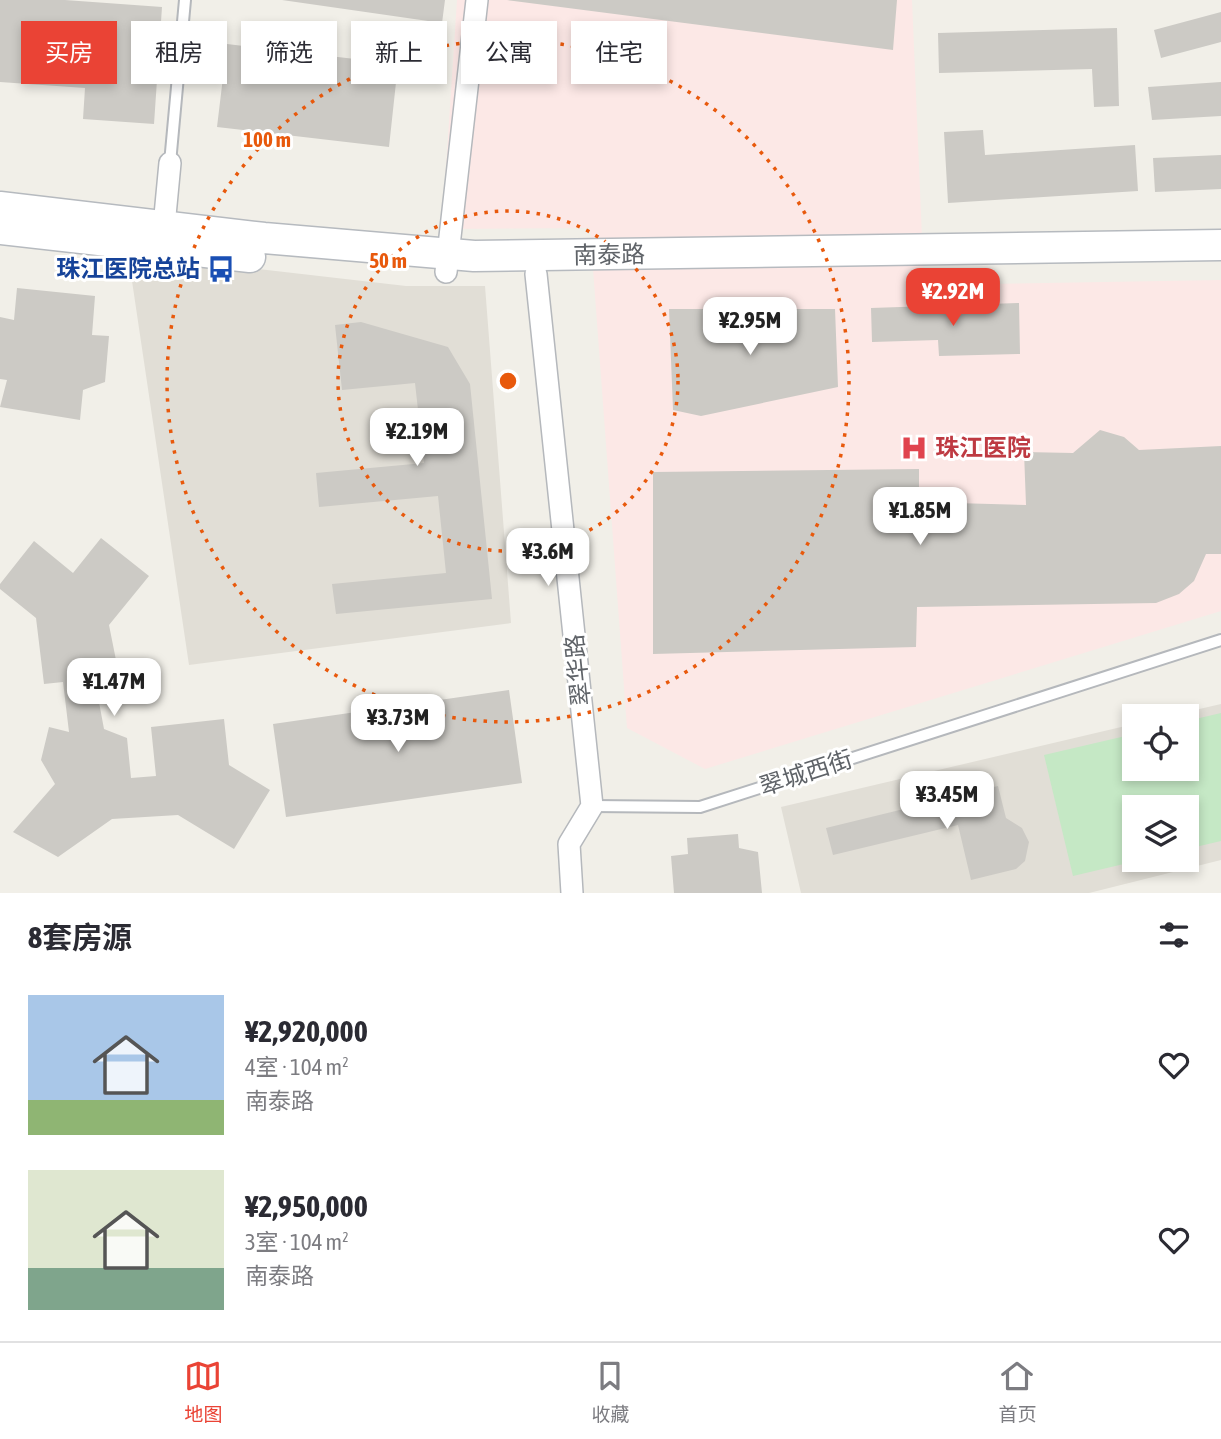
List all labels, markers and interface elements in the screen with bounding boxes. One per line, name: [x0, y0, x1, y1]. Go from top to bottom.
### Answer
chip: 买房: [21, 21, 117, 84]
chip: 租房: [131, 21, 227, 84]
chip: 筛选: [241, 21, 337, 84]
chip: 新上: [351, 21, 447, 84]
chip: 公寓: [461, 21, 557, 84]
chip: 住宅: [571, 21, 667, 84]
text: 100 m: [243, 127, 291, 151]
street label: 南泰路: [573, 240, 645, 269]
text: 50 m: [369, 248, 407, 272]
bus stop icon: 珠江医院总站: [206, 254, 236, 284]
place label: 珠江医院总站: [56, 255, 200, 282]
pin: ¥2.92M: [896, 268, 1010, 328]
text: ¥2.92M: [922, 278, 984, 304]
pin: ¥2.95M: [693, 298, 807, 357]
text: ¥2.95M: [719, 307, 781, 333]
centre of rings: [496, 369, 520, 393]
pin: ¥2.19M: [360, 408, 474, 468]
text: ¥2.19M: [386, 418, 448, 444]
hospital icon: 珠江医院: [899, 433, 929, 463]
place label: 珠江医院: [935, 434, 1031, 461]
pin: ¥1.85M: [863, 488, 977, 547]
text: ¥1.85M: [889, 497, 951, 523]
pin: ¥3.6M: [499, 528, 597, 588]
text: ¥3.6M: [522, 538, 574, 564]
street label: 翠华路: [560, 633, 595, 707]
pin: ¥1.47M: [57, 658, 171, 718]
text: ¥1.47M: [83, 668, 145, 694]
pin: ¥3.73M: [341, 694, 455, 754]
text: ¥3.73M: [367, 704, 429, 730]
map controls: [1122, 704, 1199, 872]
button: locate: [1122, 704, 1199, 781]
street label: 翠城西街: [756, 745, 856, 800]
pin: ¥3.45M: [890, 772, 1004, 831]
text: ¥3.45M: [916, 781, 978, 807]
button: layers: [1122, 795, 1199, 872]
icon: filters: [1155, 916, 1193, 954]
text: 8套房源: [28, 920, 132, 954]
text: ¥2,920,000: [245, 1014, 368, 1048]
icon: home: [84, 1023, 168, 1107]
icon: heart: [1155, 1046, 1193, 1084]
text: 4室 · 104 m²: [245, 1054, 349, 1080]
text: 南泰路: [245, 1088, 314, 1114]
text: ¥2,950,000: [245, 1189, 368, 1223]
icon: home: [84, 1198, 168, 1282]
icon: heart: [1155, 1221, 1193, 1259]
text: 3室 · 104 m²: [245, 1229, 349, 1255]
text: 南泰路: [245, 1263, 314, 1289]
tab: 地图: [184, 1357, 223, 1426]
tab: 收藏: [591, 1357, 630, 1426]
tab: 首页: [998, 1357, 1037, 1426]

